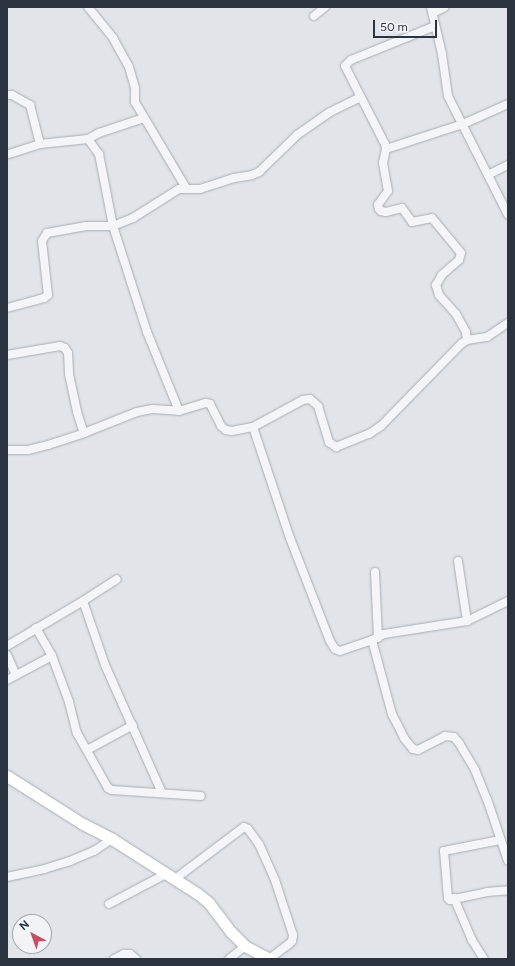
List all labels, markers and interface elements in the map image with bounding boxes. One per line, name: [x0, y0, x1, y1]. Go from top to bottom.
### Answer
scale bar: [375, 12, 439, 38]
text: 50 m: [380, 20, 408, 34]
north arrow: [12, 914, 52, 954]
text: N: [17, 918, 32, 933]

